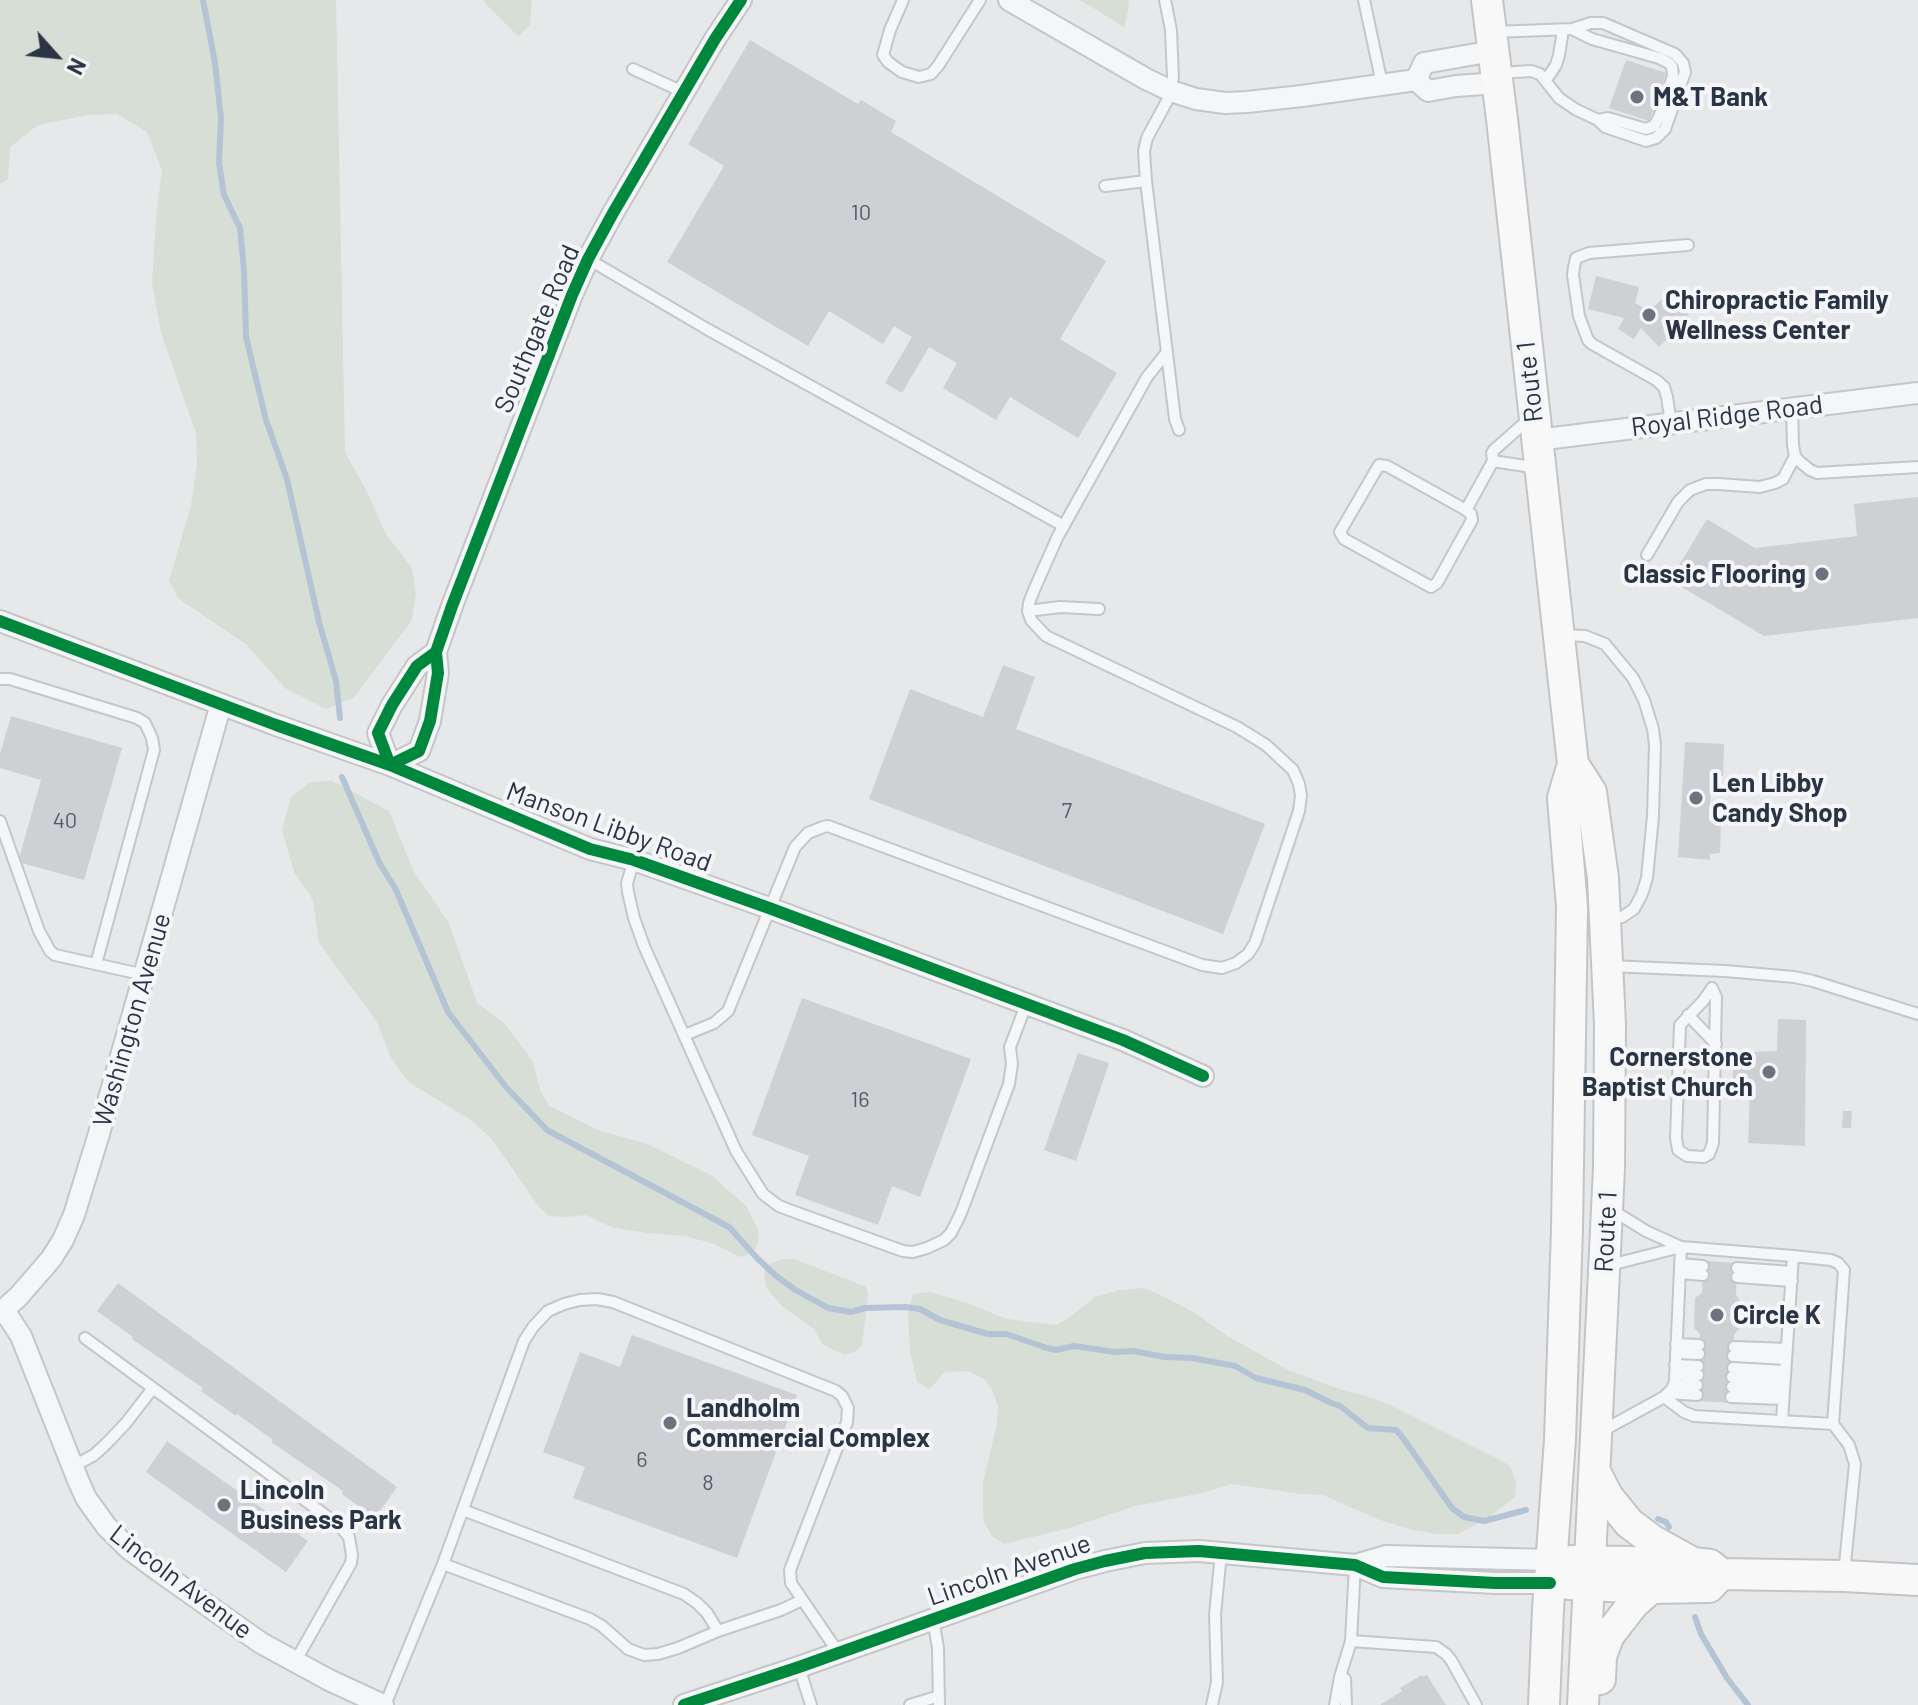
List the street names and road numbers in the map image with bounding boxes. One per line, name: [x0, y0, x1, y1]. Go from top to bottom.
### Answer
street label: Southgate Road: [488, 240, 586, 418]
street label: Route 1: [1510, 340, 1550, 424]
street label: Royal Ridge Road: [1629, 389, 1825, 443]
street label: Manson Libby Road: [502, 775, 716, 879]
street label: Washington Avenue: [87, 909, 177, 1131]
street label: Route 1: [1588, 1191, 1624, 1273]
street label: Lincoln Avenue: [103, 1518, 259, 1646]
street label: Lincoln Avenue: [923, 1527, 1095, 1613]

